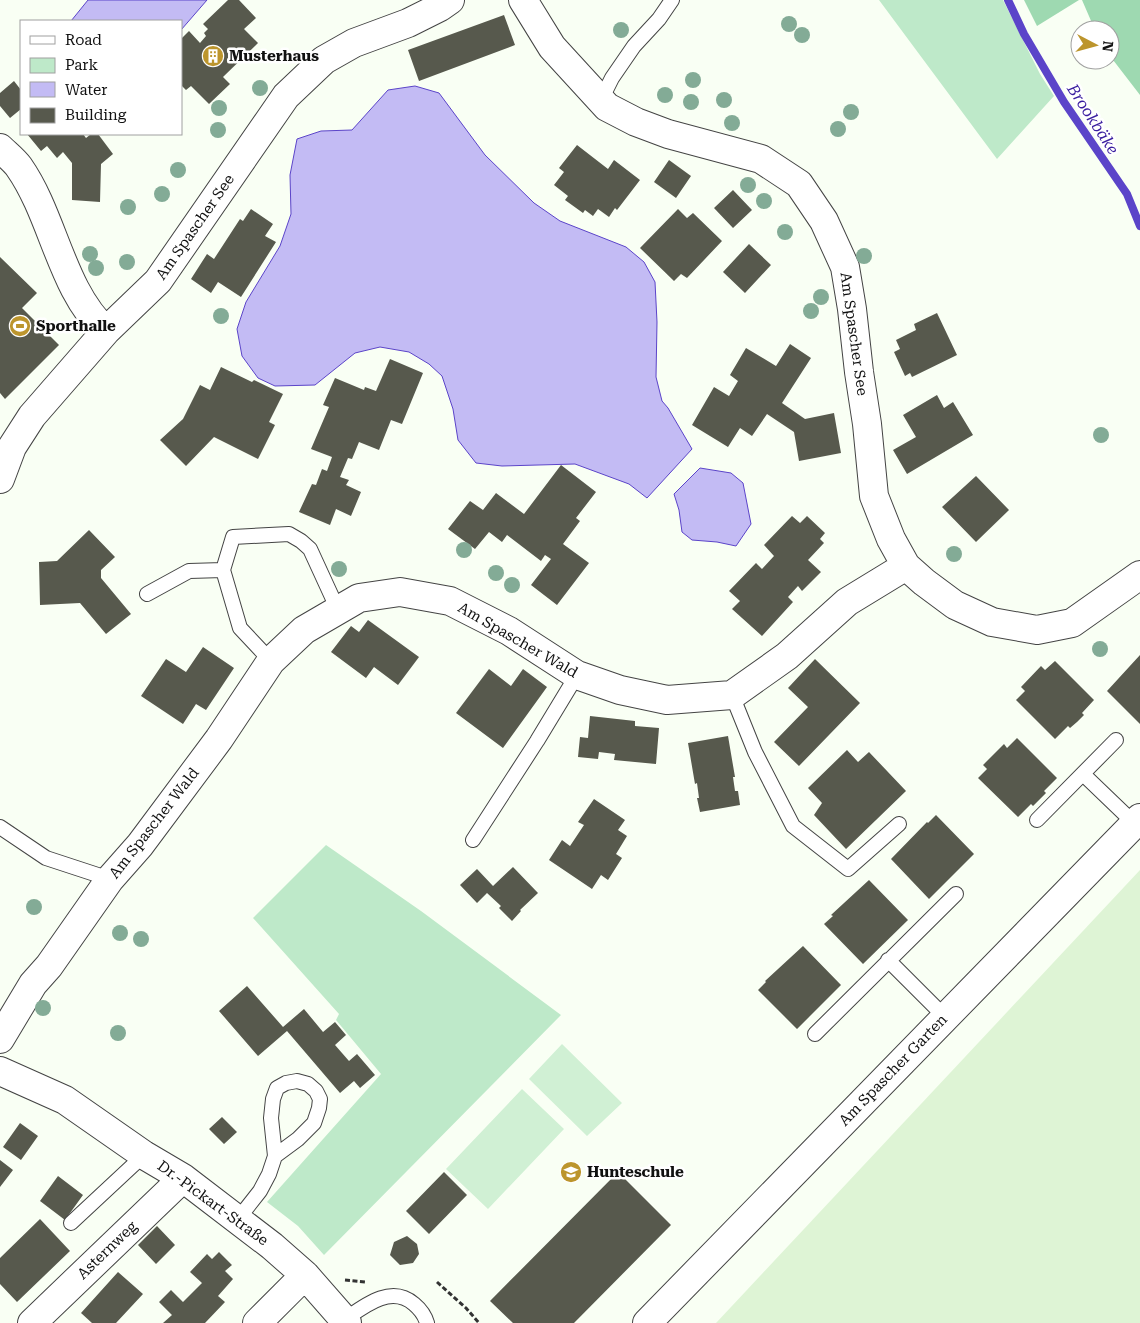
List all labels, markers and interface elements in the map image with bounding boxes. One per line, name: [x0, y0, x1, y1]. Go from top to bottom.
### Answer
legend: [20, 20, 182, 135]
north arrow: [1070, 20, 1120, 70]
text: Road: [65, 31, 102, 49]
text: N: [1099, 40, 1116, 53]
building icon: Musterhaus: [201, 44, 225, 68]
place label: Musterhaus: [229, 47, 319, 65]
text: Park: [65, 56, 99, 74]
water label: Brookbäke: [1063, 79, 1123, 158]
text: Water: [65, 81, 107, 99]
text: Building: [65, 106, 127, 124]
street label: Am Spascher See: [152, 171, 238, 283]
street label: Am Spascher See: [836, 271, 872, 397]
sports icon: Sporthalle: [8, 314, 32, 338]
place label: Sporthalle: [36, 317, 116, 335]
street label: Am Spascher Wald: [455, 598, 581, 682]
street label: Am Spascher Wald: [105, 764, 203, 882]
street label: Am Spascher Garten: [835, 1010, 951, 1130]
street label: Dr.-Pickart-Straße: [154, 1157, 272, 1249]
school or university icon: Hunteschule: [559, 1160, 583, 1184]
place label: Hunteschule: [587, 1163, 684, 1181]
street label: Asternweg: [73, 1217, 141, 1283]

